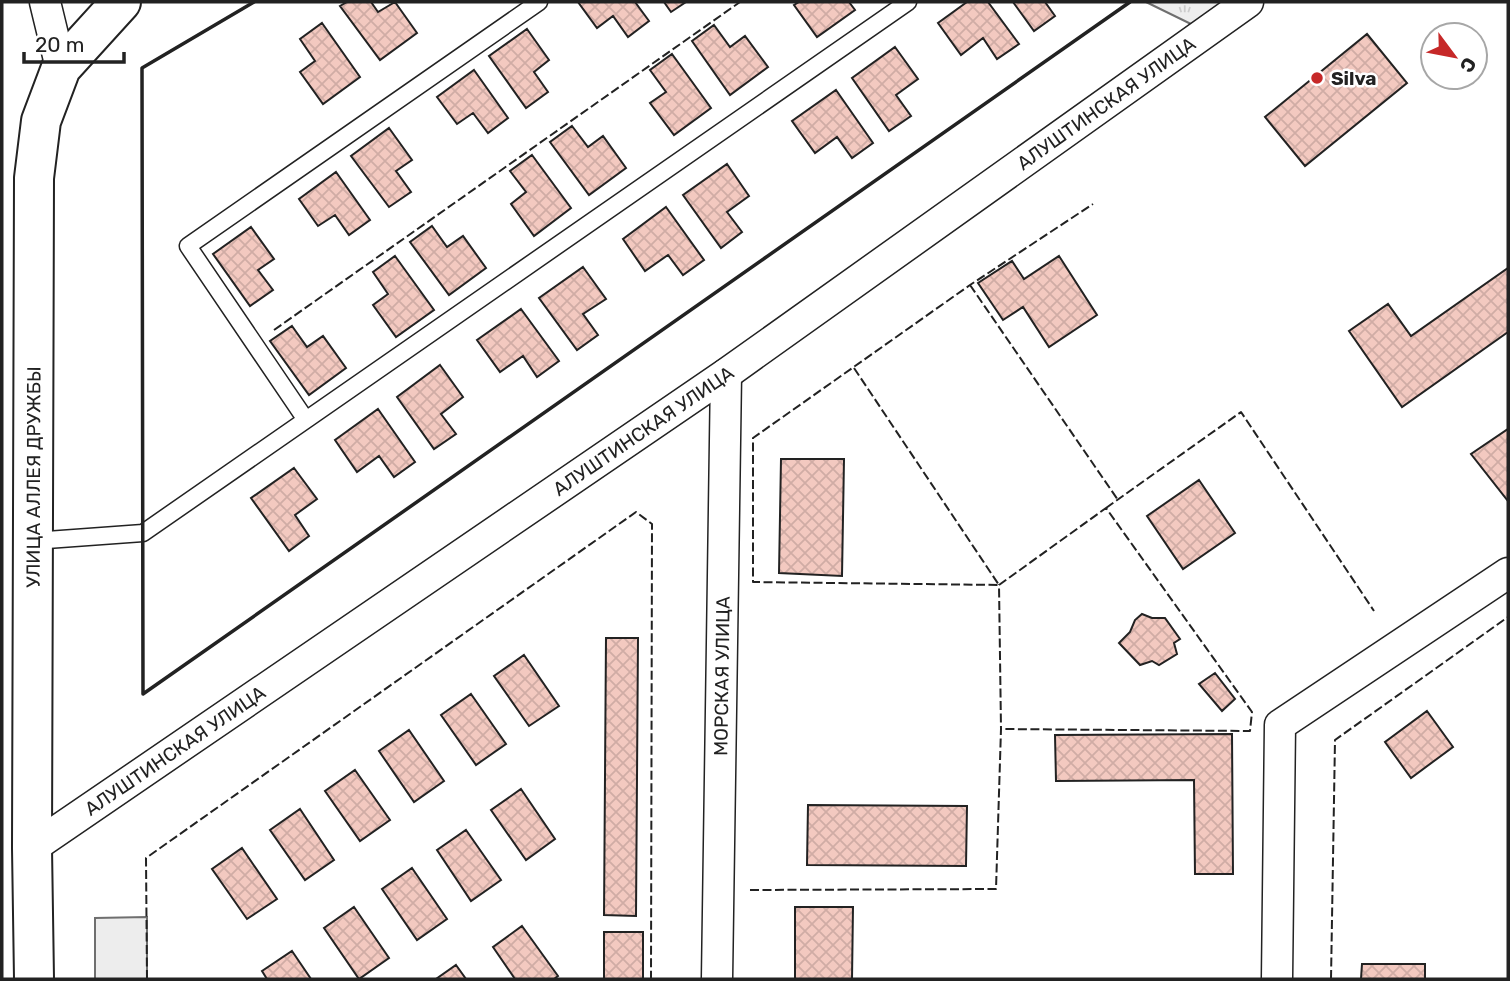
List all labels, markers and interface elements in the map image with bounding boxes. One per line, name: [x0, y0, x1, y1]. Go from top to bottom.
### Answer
scale bar: [24, 21, 124, 65]
north arrow: [1419, 21, 1489, 91]
text: 20 m: [35, 32, 84, 57]
street label: АЛУШТИНСКАЯ УЛИЦА: [1012, 32, 1200, 175]
text: С: [1455, 53, 1481, 76]
place label: Silva: [1331, 67, 1377, 90]
marker: Silva: [1309, 70, 1325, 86]
street label: АЛУШТИНСКАЯ УЛИЦА: [548, 361, 738, 500]
street label: УЛИЦА АЛЛЕЯ ДРУЖБЫ: [21, 366, 45, 588]
street label: МОРСКАЯ УЛИЦА: [709, 596, 734, 756]
street label: АЛУШТИНСКАЯ УЛИЦА: [80, 680, 270, 820]

